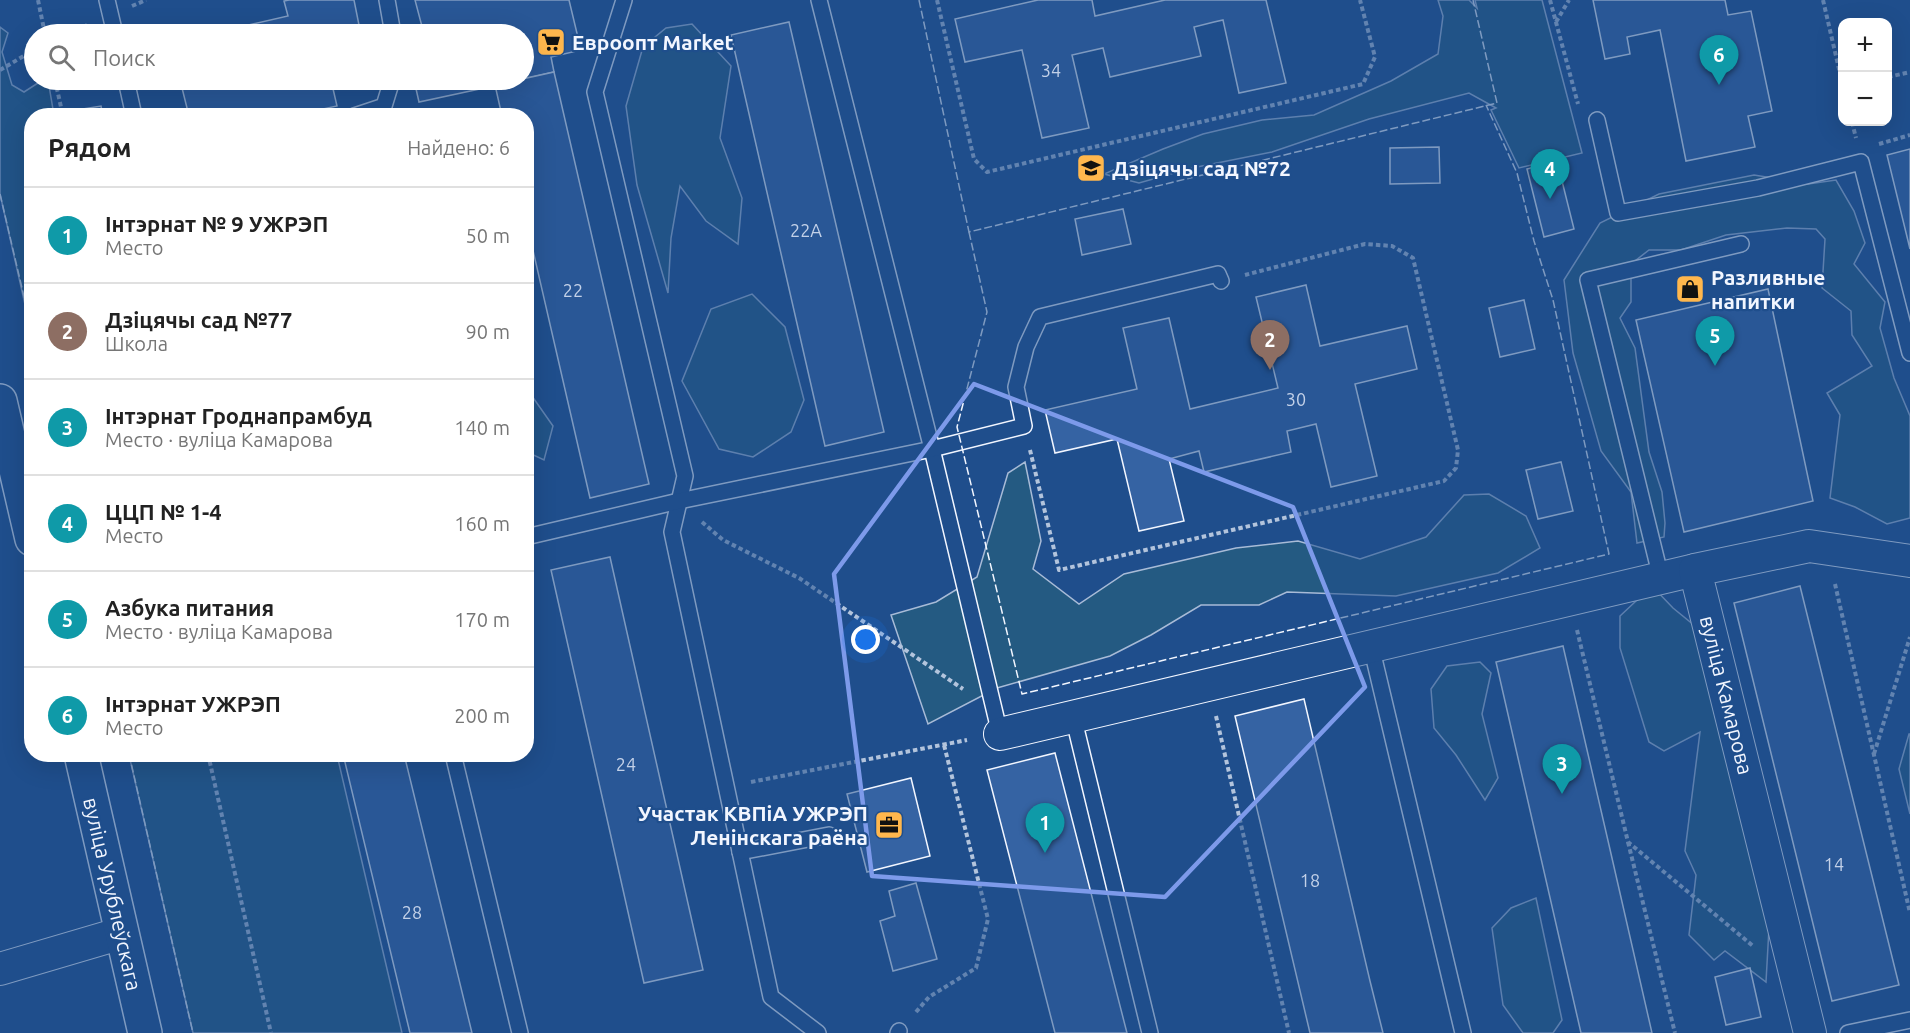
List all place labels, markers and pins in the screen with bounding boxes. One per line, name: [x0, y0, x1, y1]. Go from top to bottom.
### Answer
supermarket icon: Евроопт Market: [535, 26, 567, 58]
place label: Евроопт Market: [572, 30, 734, 54]
pin: 6: [1700, 36, 1738, 85]
pin: 4: [1530, 150, 1570, 199]
school or university icon: Дзіцячы сад №72: [1075, 152, 1107, 184]
place label: Дзіцячы сад №72: [1112, 156, 1291, 180]
place label: Разливные напитки: [1711, 265, 1825, 313]
shop icon: Разливные напитки: [1674, 273, 1706, 305]
pin: 5: [1696, 316, 1734, 366]
pin: 2: [1250, 320, 1290, 370]
pin: 3: [1542, 744, 1582, 794]
place label: Участак КВПіА УЖРЭП Ленінскага раёна: [638, 801, 868, 849]
pin: 1: [1026, 804, 1064, 853]
office icon: Участак КВПіА УЖРЭП Ленінскага раёна: [873, 809, 905, 841]

